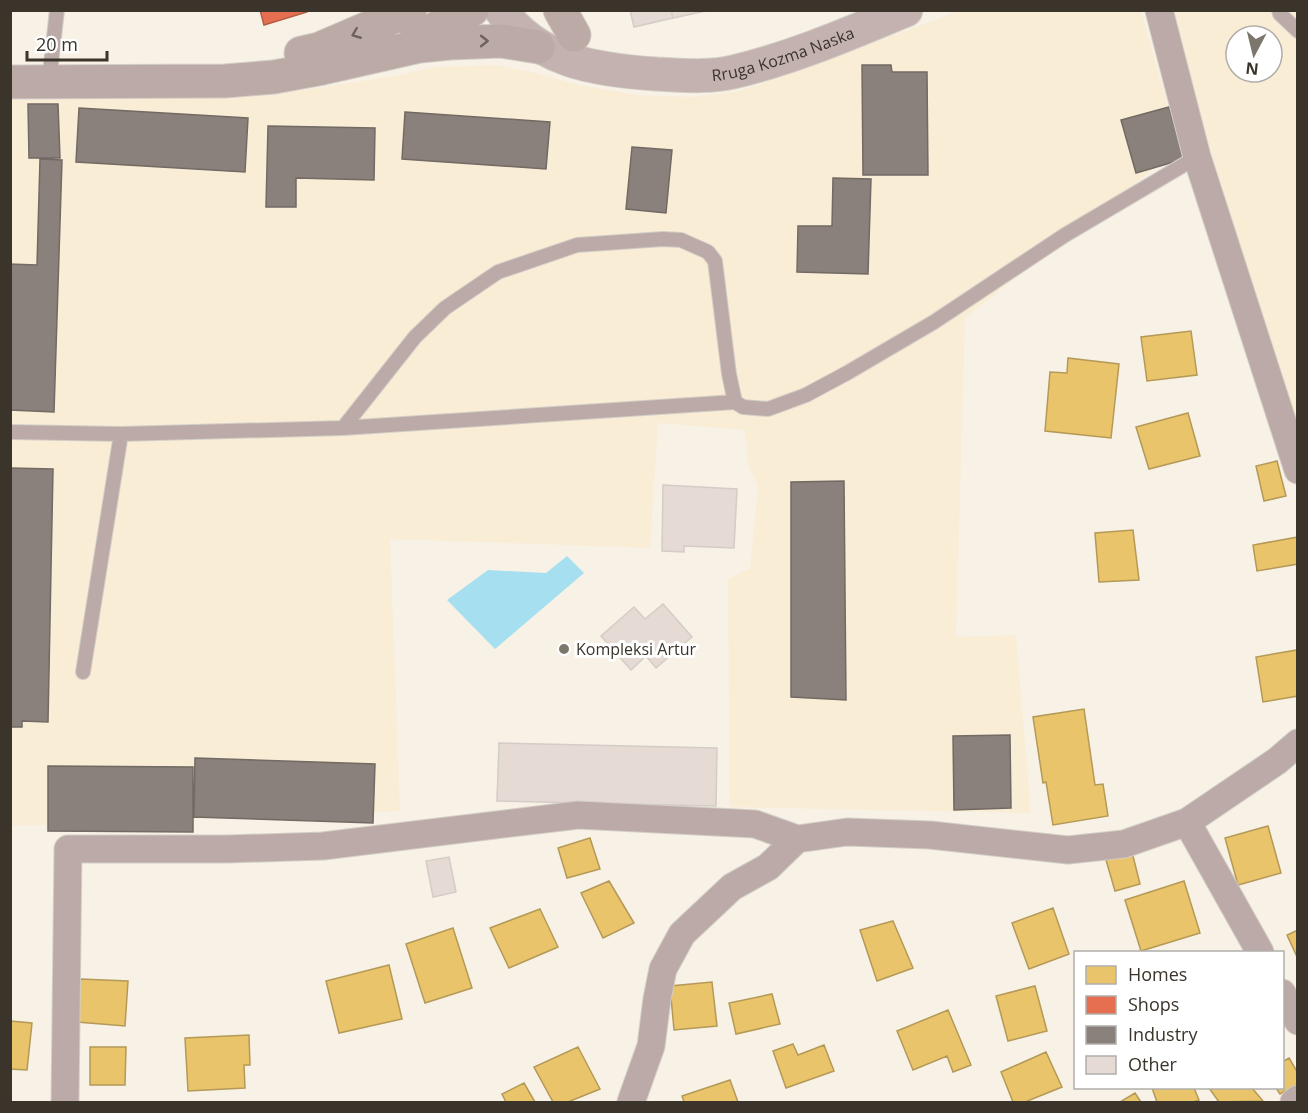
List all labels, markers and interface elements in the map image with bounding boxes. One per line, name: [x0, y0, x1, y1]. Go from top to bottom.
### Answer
street label: Rruga Kozma Naska: [710, 21, 857, 86]
scale bar: [27, 24, 106, 62]
north arrow: [1224, 24, 1284, 84]
one-way arrow: [352, 27, 363, 39]
text: 20 m: [36, 32, 78, 56]
one-way arrow: [480, 35, 489, 47]
text: N: [1244, 57, 1260, 81]
place label: Kompleksi Artur: [576, 638, 696, 660]
marker: Kompleksi Artur: [557, 642, 571, 656]
legend: [1074, 951, 1284, 1089]
text: Homes: [1128, 962, 1187, 986]
text: Shops: [1128, 992, 1179, 1016]
text: Industry: [1128, 1022, 1198, 1046]
text: Other: [1128, 1052, 1178, 1076]

